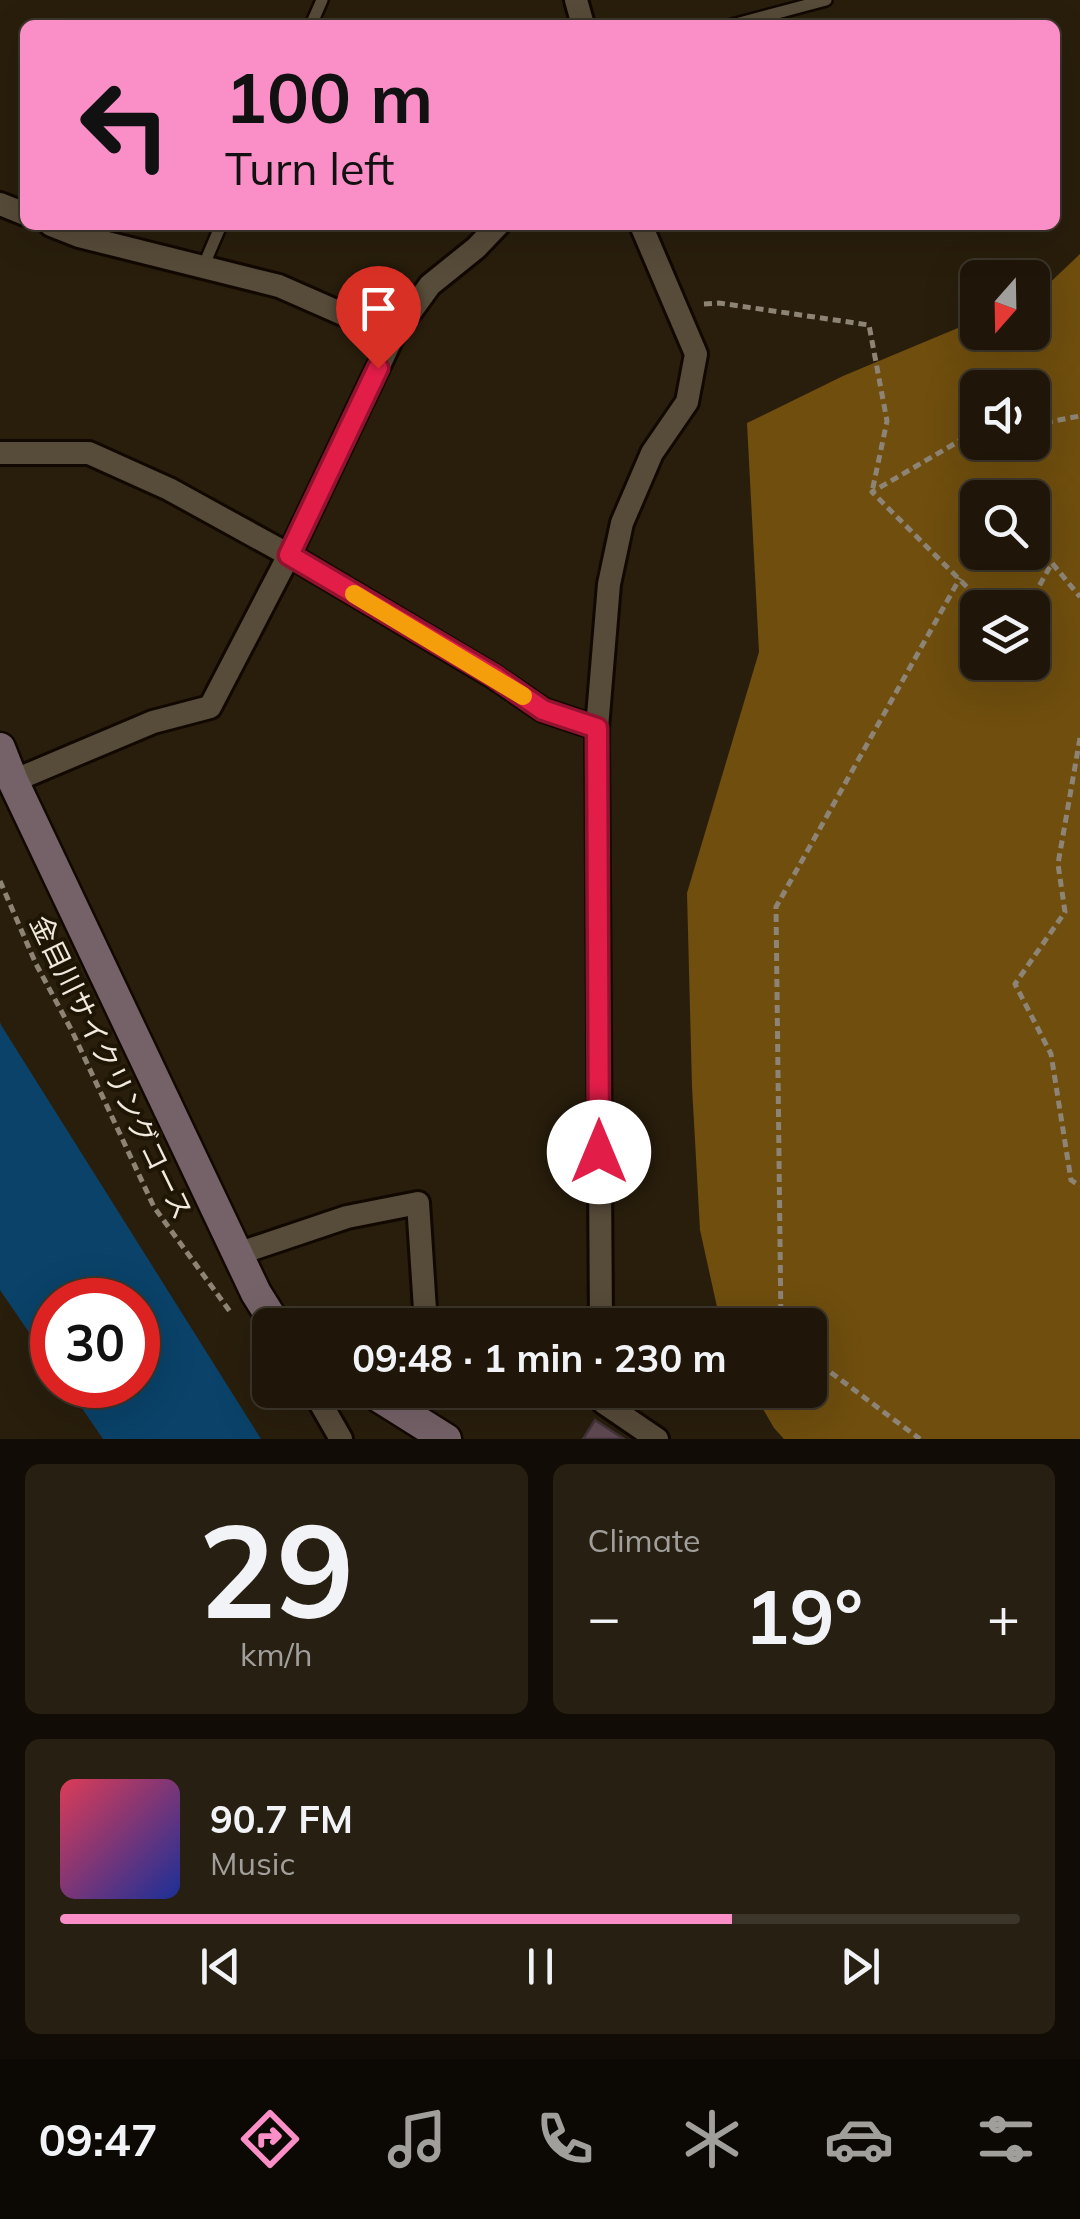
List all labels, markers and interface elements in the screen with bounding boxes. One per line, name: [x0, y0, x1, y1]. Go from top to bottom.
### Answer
text: 100 m: [225, 53, 433, 141]
icon: left: [60, 60, 190, 190]
text: Turn left: [225, 140, 394, 196]
north arrow: [960, 260, 1050, 350]
map controls: [960, 260, 1050, 680]
pin: [336, 266, 421, 369]
icon: arrive: [351, 281, 406, 336]
button: sound: [960, 370, 1050, 460]
button: search: [960, 480, 1050, 570]
button: layers: [960, 590, 1050, 680]
street label: 金目川サイクリングコース: [23, 909, 201, 1225]
position arrow: [547, 1100, 651, 1204]
speed limit sign: 30: [30, 1278, 160, 1408]
text: 09:48 · 1 min · 230 m: [352, 1334, 727, 1382]
text: 29: [198, 1487, 354, 1651]
text: Climate: [588, 1520, 700, 1560]
text: 19°: [745, 1569, 863, 1663]
text: −: [588, 1582, 621, 1651]
text: +: [987, 1582, 1020, 1651]
text: km/h: [240, 1634, 312, 1674]
text: 90.7 FM: [210, 1795, 353, 1843]
text: Music: [210, 1843, 295, 1883]
icon: previous: [193, 1939, 248, 1994]
icon: pause: [513, 1939, 568, 1994]
icon: next: [833, 1939, 888, 1994]
icon: directions: [235, 2104, 305, 2174]
icon: music: [382, 2104, 452, 2174]
icon: phone: [530, 2104, 600, 2174]
icon: climate: [677, 2104, 747, 2174]
icon: car: [824, 2104, 894, 2174]
icon: filters: [971, 2104, 1041, 2174]
text: 09:47: [39, 2111, 158, 2167]

